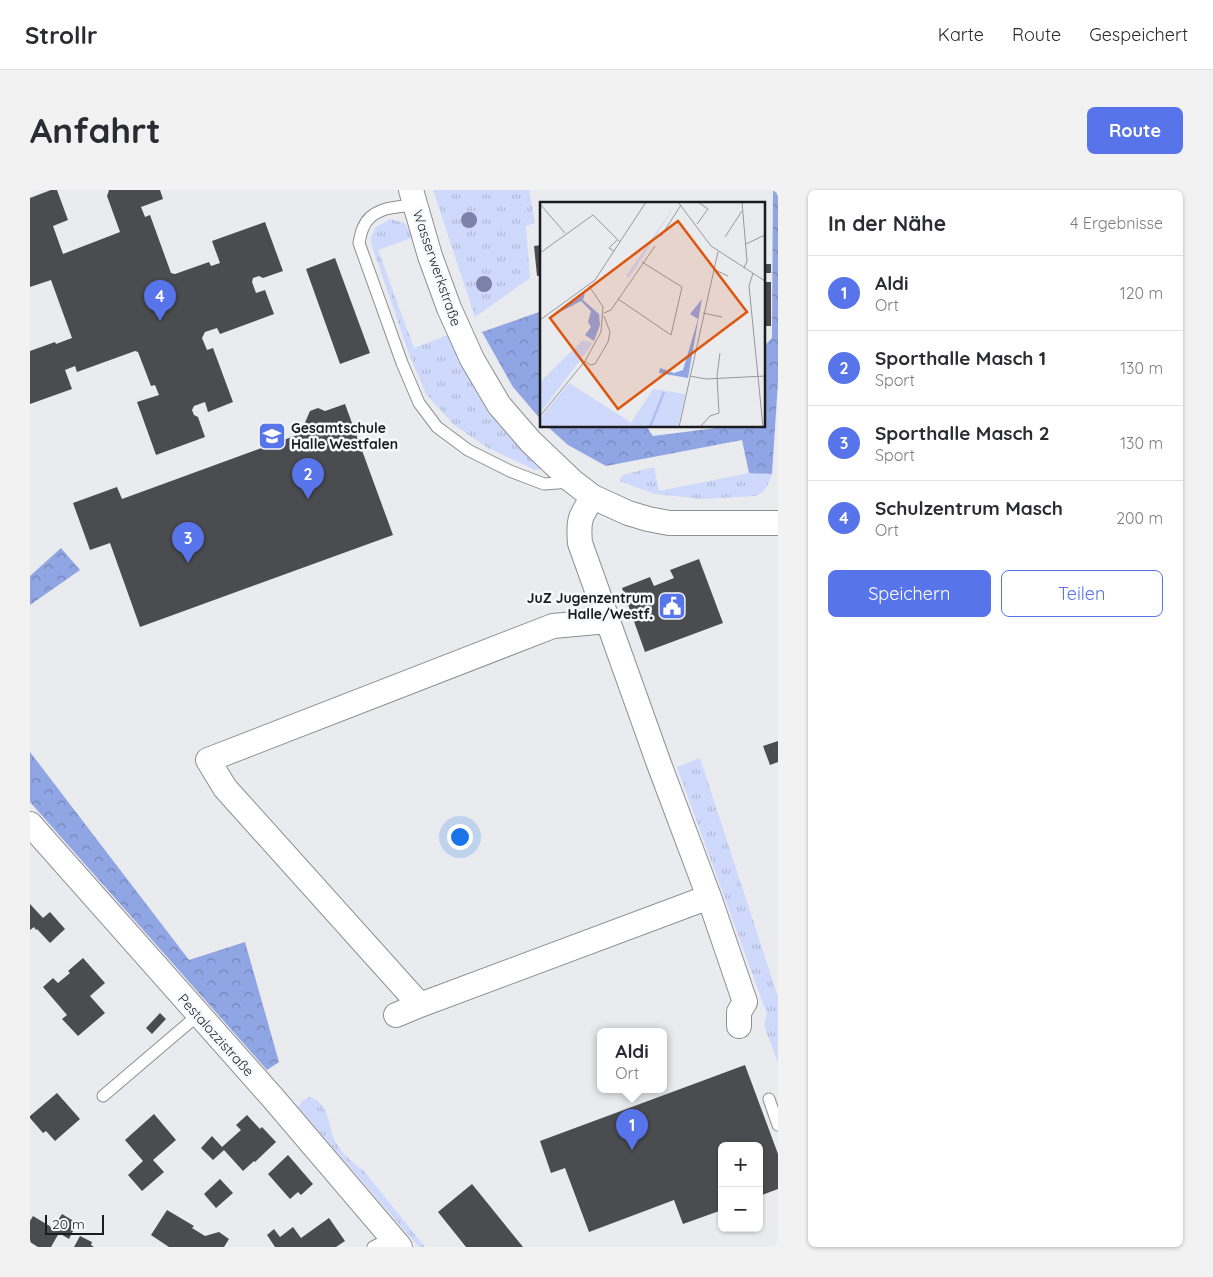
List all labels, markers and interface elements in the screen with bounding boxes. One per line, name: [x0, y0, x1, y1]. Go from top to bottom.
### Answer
text: Strollr: [25, 20, 97, 50]
text: Karte: [938, 23, 984, 46]
text: Route: [1012, 23, 1061, 46]
text: Gespeichert: [1089, 23, 1188, 46]
button: Route: [1087, 107, 1183, 154]
text: Anfahrt: [30, 108, 161, 152]
inset map: [540, 202, 766, 428]
street label: Wasserwerkstraße: [409, 208, 465, 329]
text: In der Nähe: [828, 210, 946, 236]
text: 4 Ergebnisse: [1070, 213, 1163, 233]
text: Aldi: [875, 271, 909, 295]
pin: 4: [144, 280, 176, 321]
text: 1: [841, 283, 847, 303]
text: 120 m: [1120, 283, 1163, 303]
text: Ort: [875, 295, 899, 315]
text: Sporthalle Masch 1: [875, 346, 1046, 370]
text: 2: [839, 358, 849, 378]
text: 130 m: [1120, 358, 1163, 378]
text: Sport: [875, 370, 915, 390]
place label: Gesamtschule Halle Westfalen: [291, 419, 398, 453]
school or university icon: Gesamtschule Halle Westfalen: [257, 421, 287, 451]
text: Sporthalle Masch 2: [875, 421, 1050, 445]
text: 3: [840, 433, 848, 453]
text: 130 m: [1120, 433, 1163, 453]
text: Sport: [875, 445, 915, 465]
pin: 2: [292, 458, 324, 499]
text: Schulzentrum Masch: [875, 496, 1063, 520]
text: 4: [839, 508, 849, 528]
text: 200 m: [1116, 508, 1163, 528]
text: Ort: [875, 520, 899, 540]
pin: 3: [172, 522, 204, 563]
button: Speichern: [828, 570, 991, 617]
button: Teilen: [1001, 570, 1163, 617]
place label: JuZ Jugenzentrum Halle/Westf.: [527, 589, 653, 623]
public building icon: JuZ Jugenzentrum Halle/Westf.: [657, 591, 687, 621]
your location: [447, 824, 473, 850]
street label: Pestalozzistraße: [174, 990, 258, 1080]
popup: [597, 1028, 667, 1093]
text: Aldi: [615, 1039, 649, 1063]
text: Ort: [615, 1063, 639, 1083]
pin: 1: [616, 1109, 648, 1150]
map controls: [718, 1142, 763, 1232]
button: +: [718, 1142, 763, 1187]
button: −: [718, 1187, 763, 1232]
scale bar: [45, 1212, 104, 1235]
text: 20 m: [52, 1215, 85, 1233]

